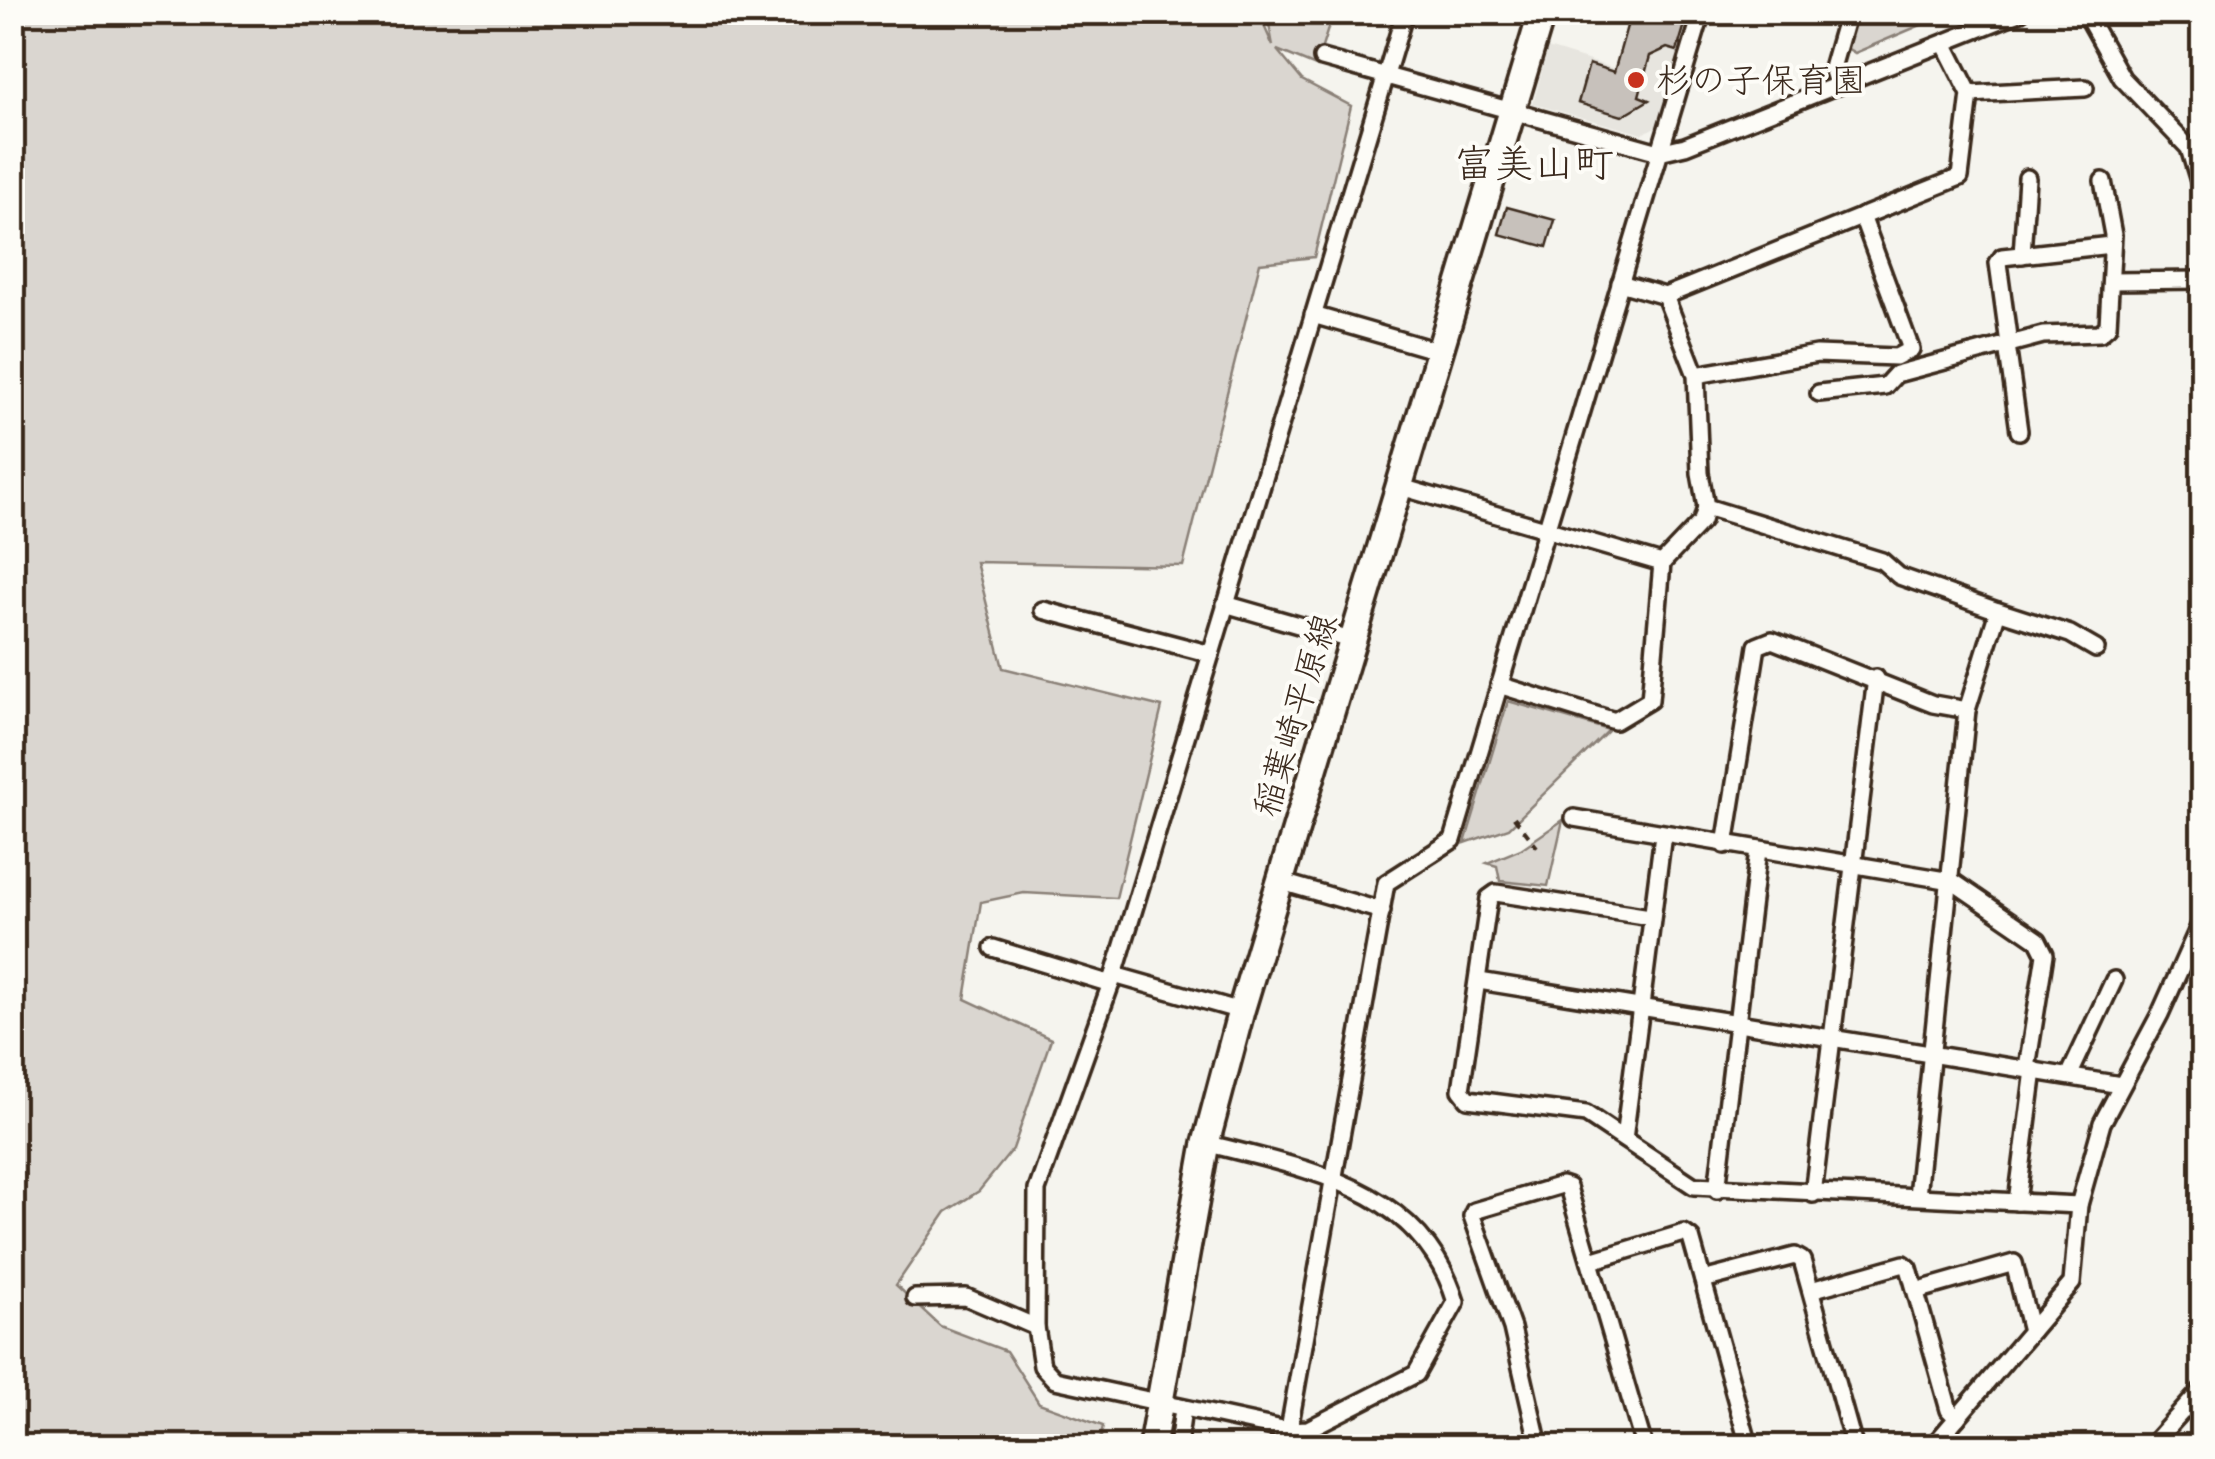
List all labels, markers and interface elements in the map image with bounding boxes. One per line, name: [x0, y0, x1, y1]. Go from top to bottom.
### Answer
place label: 杉の子保育園: [1656, 56, 1866, 103]
marker: 杉の子保育園: [1625, 69, 1647, 91]
district label: 富美山町: [1454, 135, 1614, 189]
street label: 稲葉崎平原線: [1241, 608, 1348, 822]

